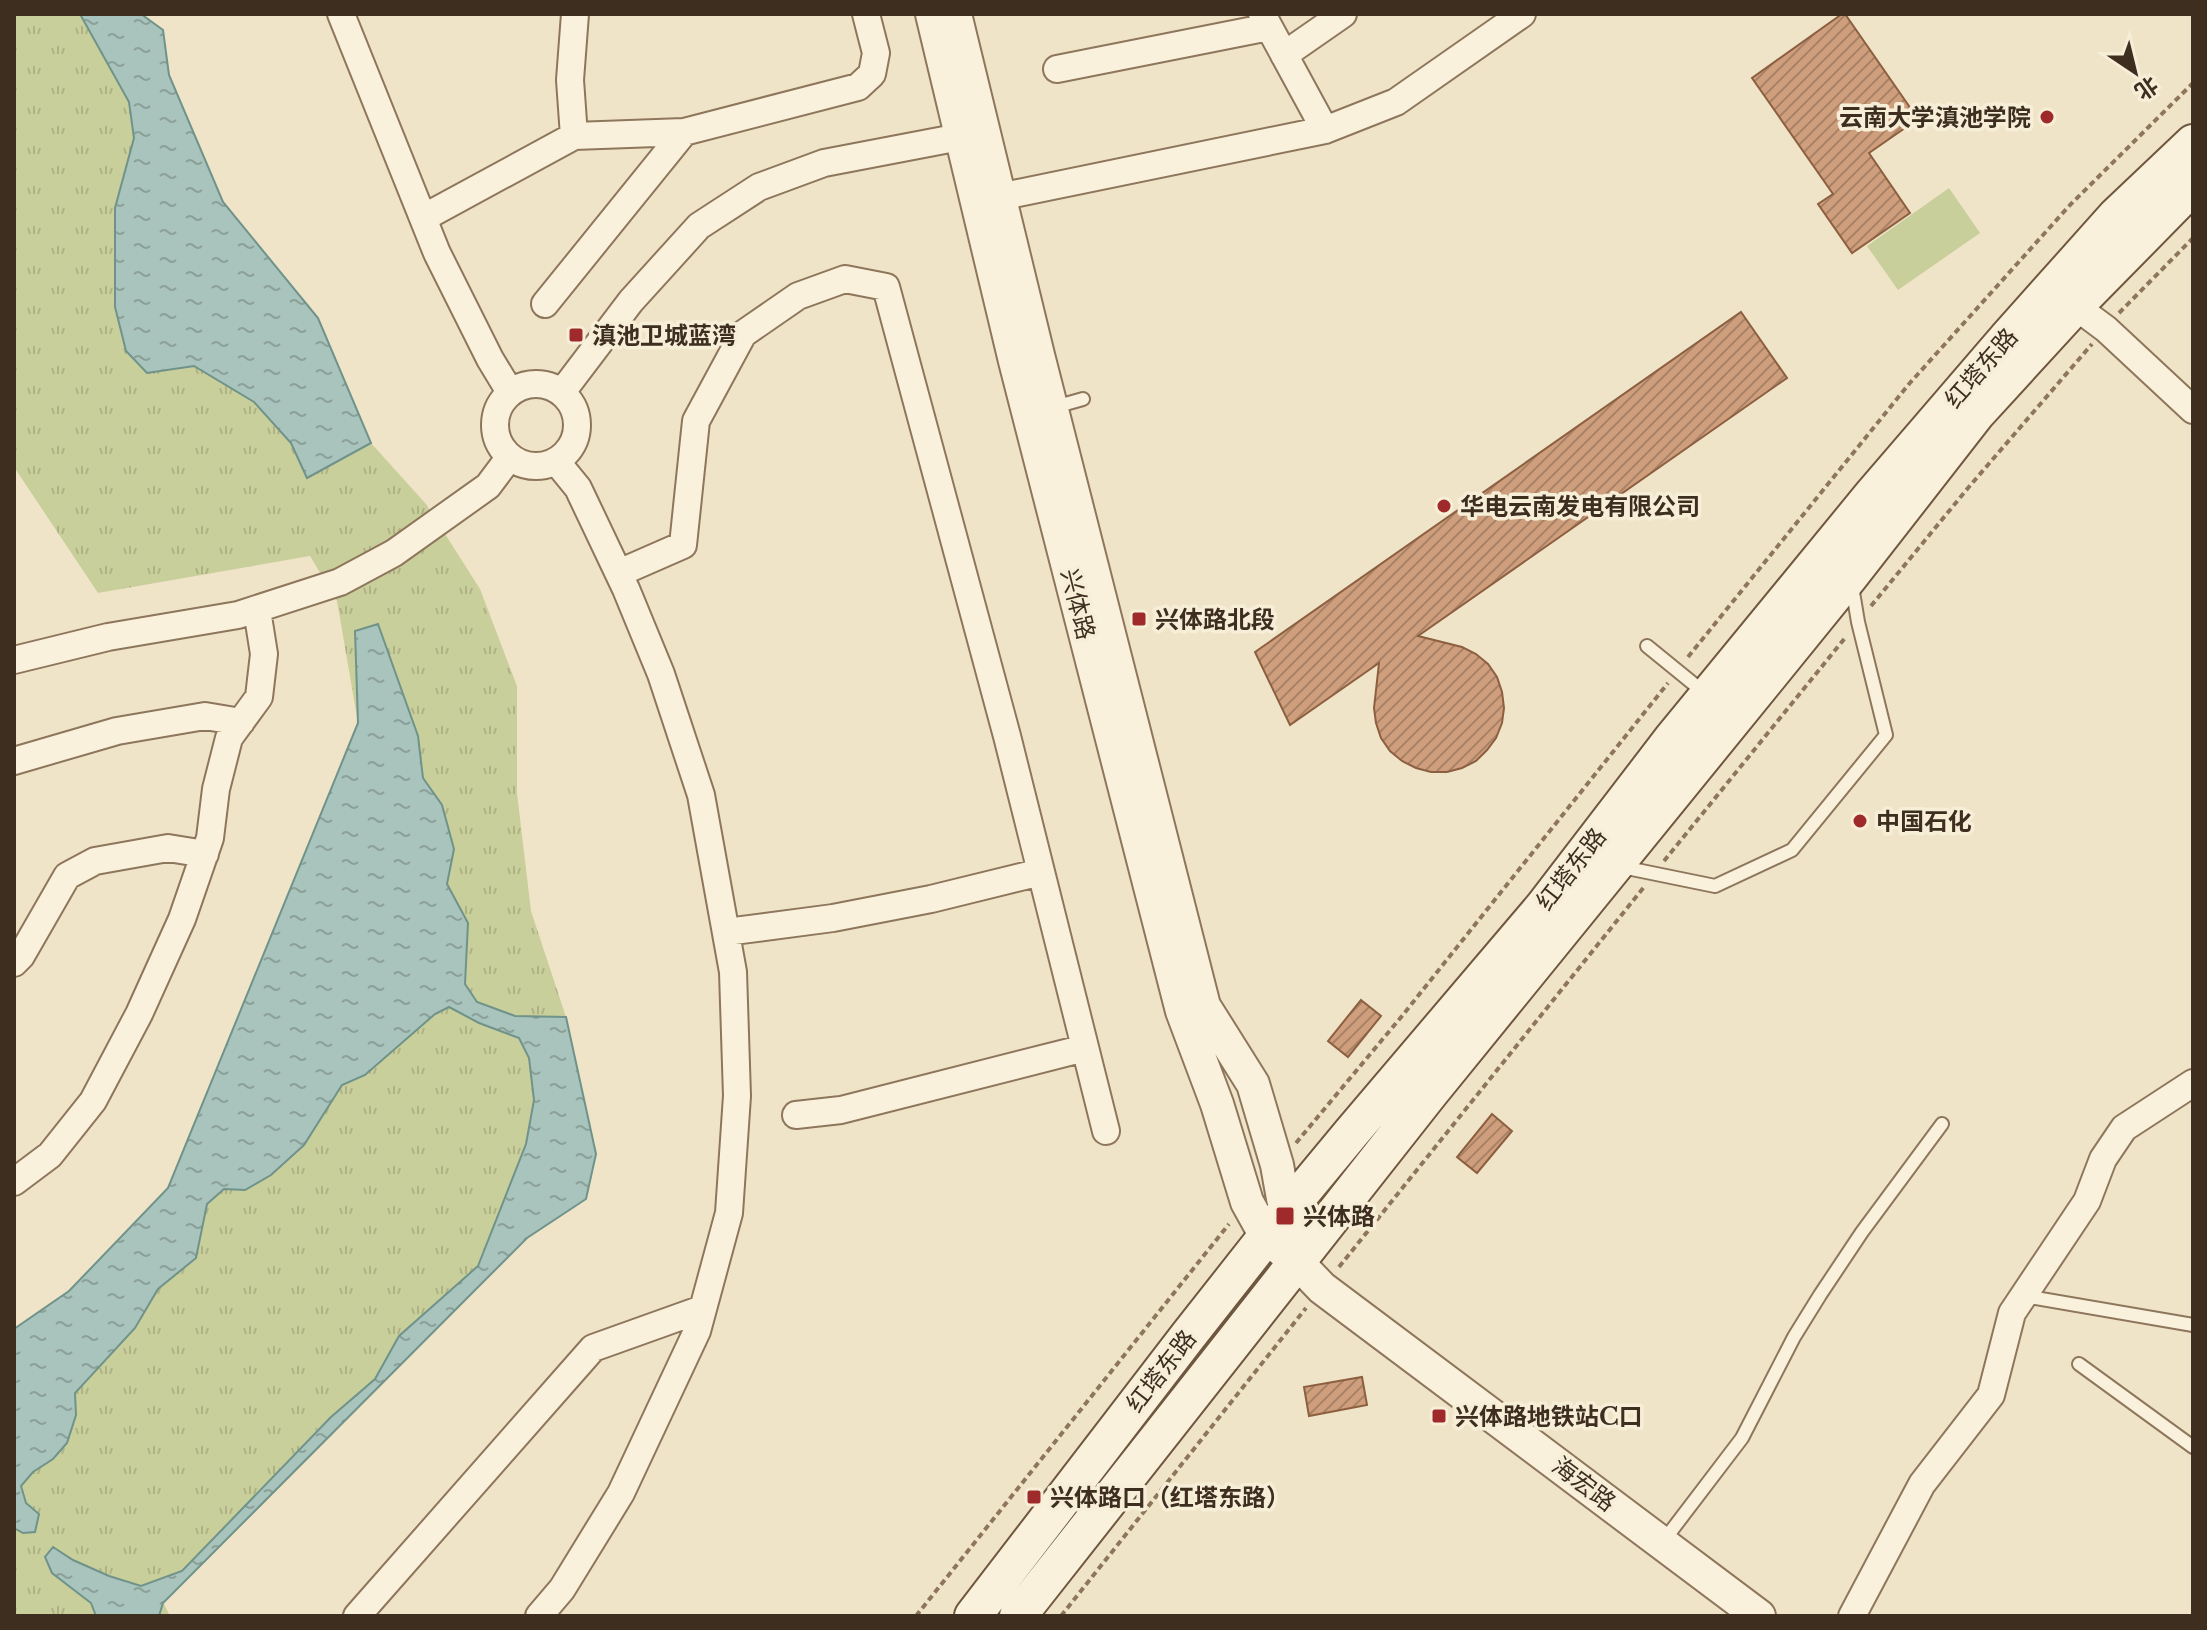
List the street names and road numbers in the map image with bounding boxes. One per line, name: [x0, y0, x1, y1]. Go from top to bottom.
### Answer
street label: 红塔东路: [1939, 322, 2023, 414]
street label: 兴体路: [1055, 566, 1101, 642]
street label: 红塔东路: [1530, 822, 1612, 916]
street label: 红塔东路: [1120, 1324, 1202, 1418]
street label: 海宏路: [1547, 1451, 1621, 1517]

